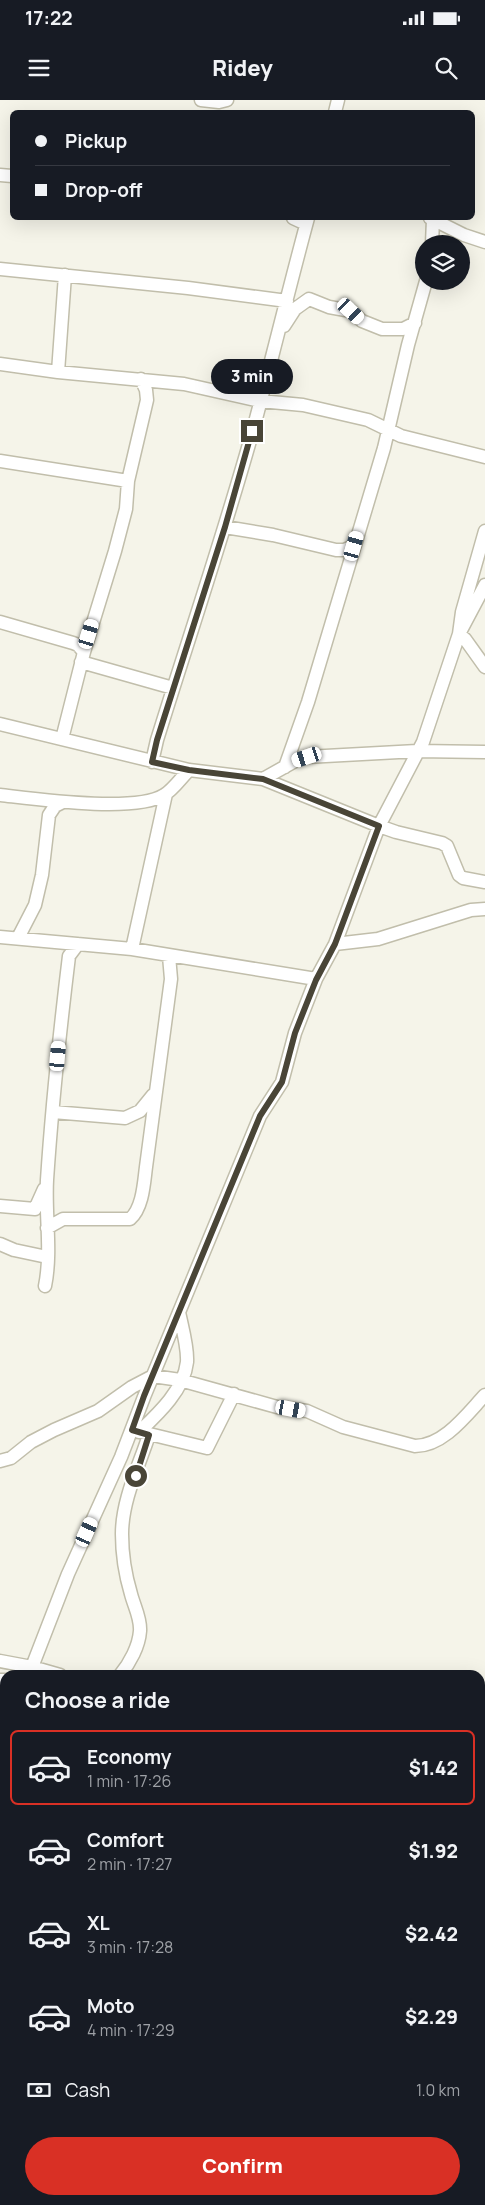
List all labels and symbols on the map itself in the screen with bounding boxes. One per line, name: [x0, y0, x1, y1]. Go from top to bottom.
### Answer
car: [334, 295, 367, 327]
callout: 3 min: [211, 358, 293, 394]
route end: [241, 420, 263, 442]
car: [342, 530, 365, 562]
car: [77, 617, 100, 651]
car: [290, 745, 323, 769]
car: [49, 1040, 66, 1072]
car: [274, 1399, 307, 1419]
route start: [125, 1465, 147, 1487]
car: [74, 1515, 99, 1549]

